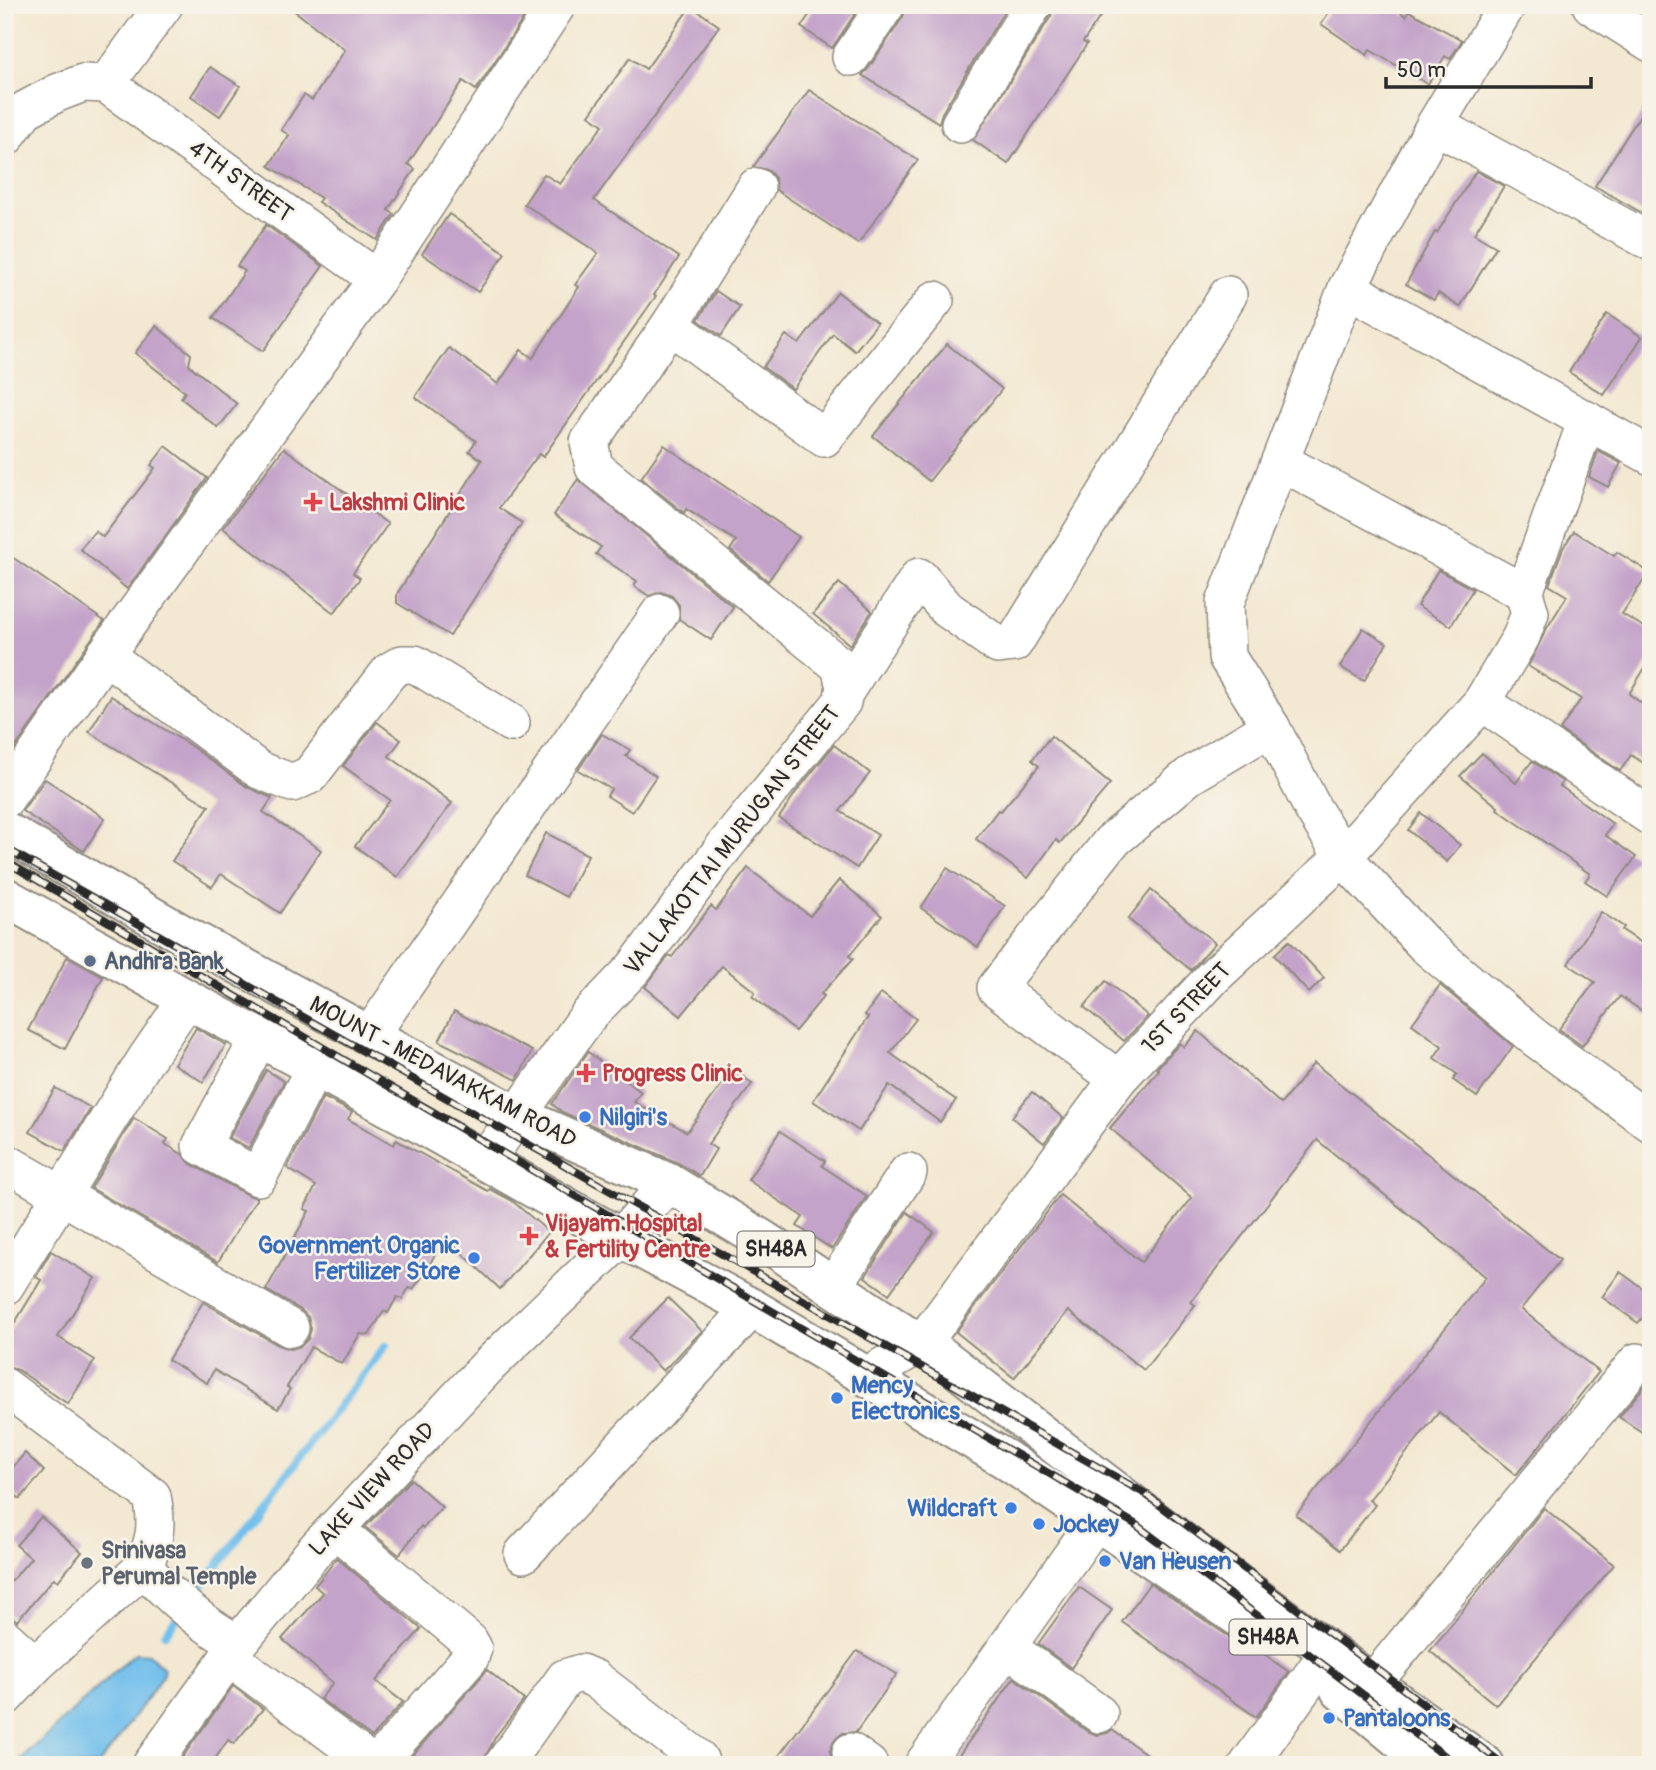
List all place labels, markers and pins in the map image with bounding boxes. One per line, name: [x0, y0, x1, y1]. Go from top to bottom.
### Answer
place label: Lakshmi Clinic: [329, 488, 465, 517]
marker: Lakshmi Clinic: [303, 492, 323, 512]
place label: Andhra Bank: [104, 947, 224, 976]
marker: Andhra Bank: [82, 953, 98, 969]
place label: Progress Clinic: [602, 1059, 743, 1088]
marker: Progress Clinic: [576, 1063, 596, 1083]
place label: Nilgiri's: [599, 1103, 668, 1132]
marker: Nilgiri's: [577, 1109, 593, 1125]
place label: Vijayam Hospital & Fertility Centre: [545, 1209, 711, 1264]
marker: Vijayam Hospital & Fertility Centre: [519, 1226, 539, 1246]
place label: Government Organic Fertilizer Store: [258, 1231, 461, 1286]
marker: Government Organic Fertilizer Store: [466, 1250, 482, 1266]
place label: Mency Electronics: [851, 1371, 960, 1426]
marker: Mency Electronics: [829, 1390, 845, 1406]
place label: Wildcraft: [907, 1494, 998, 1523]
marker: Wildcraft: [1003, 1500, 1019, 1516]
place label: Jockey: [1053, 1510, 1119, 1539]
marker: Jockey: [1031, 1516, 1047, 1532]
place label: Srinivasa Perumal Temple: [101, 1536, 257, 1591]
place label: Van Heusen: [1119, 1547, 1232, 1576]
marker: Van Heusen: [1097, 1553, 1113, 1569]
marker: Srinivasa Perumal Temple: [79, 1555, 95, 1571]
place label: Pantaloons: [1343, 1704, 1451, 1733]
marker: Pantaloons: [1321, 1710, 1337, 1726]

